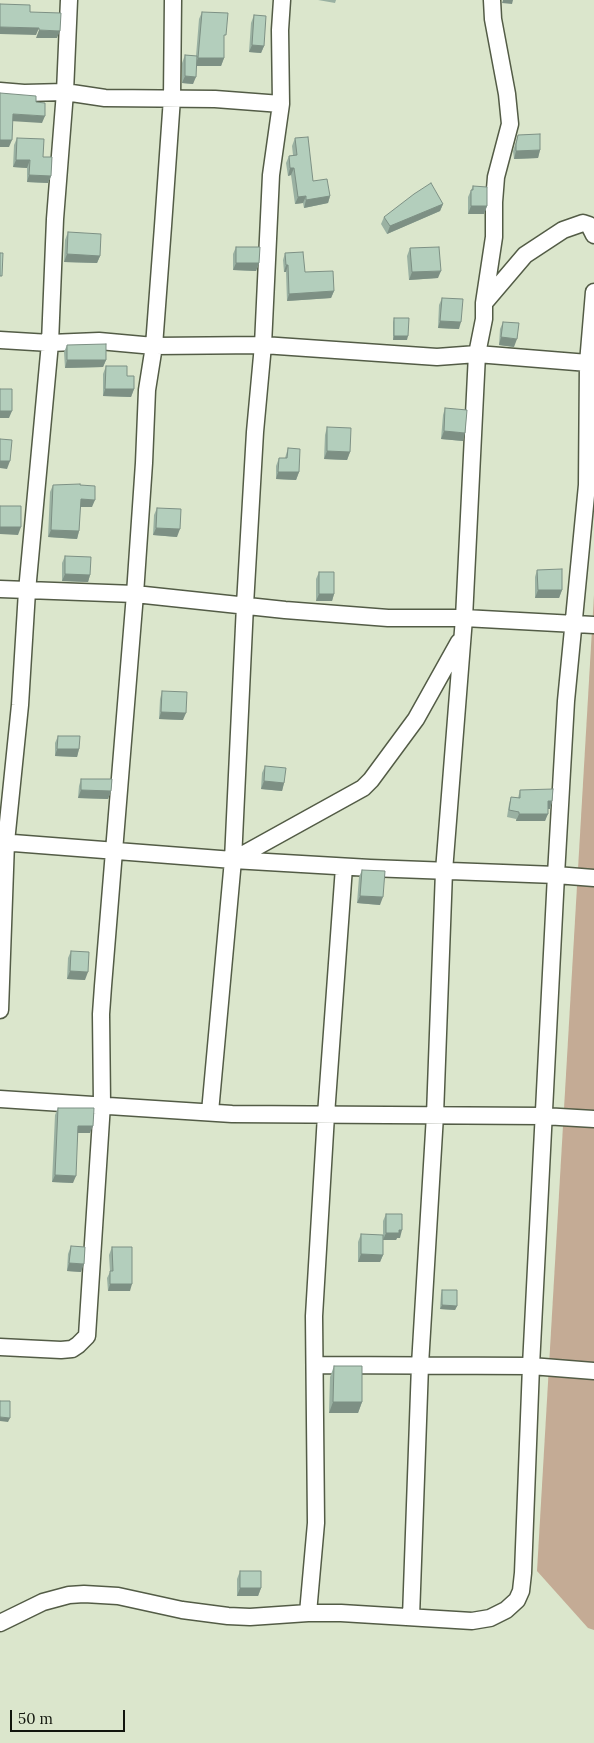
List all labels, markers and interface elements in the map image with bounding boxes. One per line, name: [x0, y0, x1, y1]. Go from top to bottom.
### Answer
scale bar: [12, 1700, 128, 1732]
text: 50 m: [18, 1709, 53, 1728]

